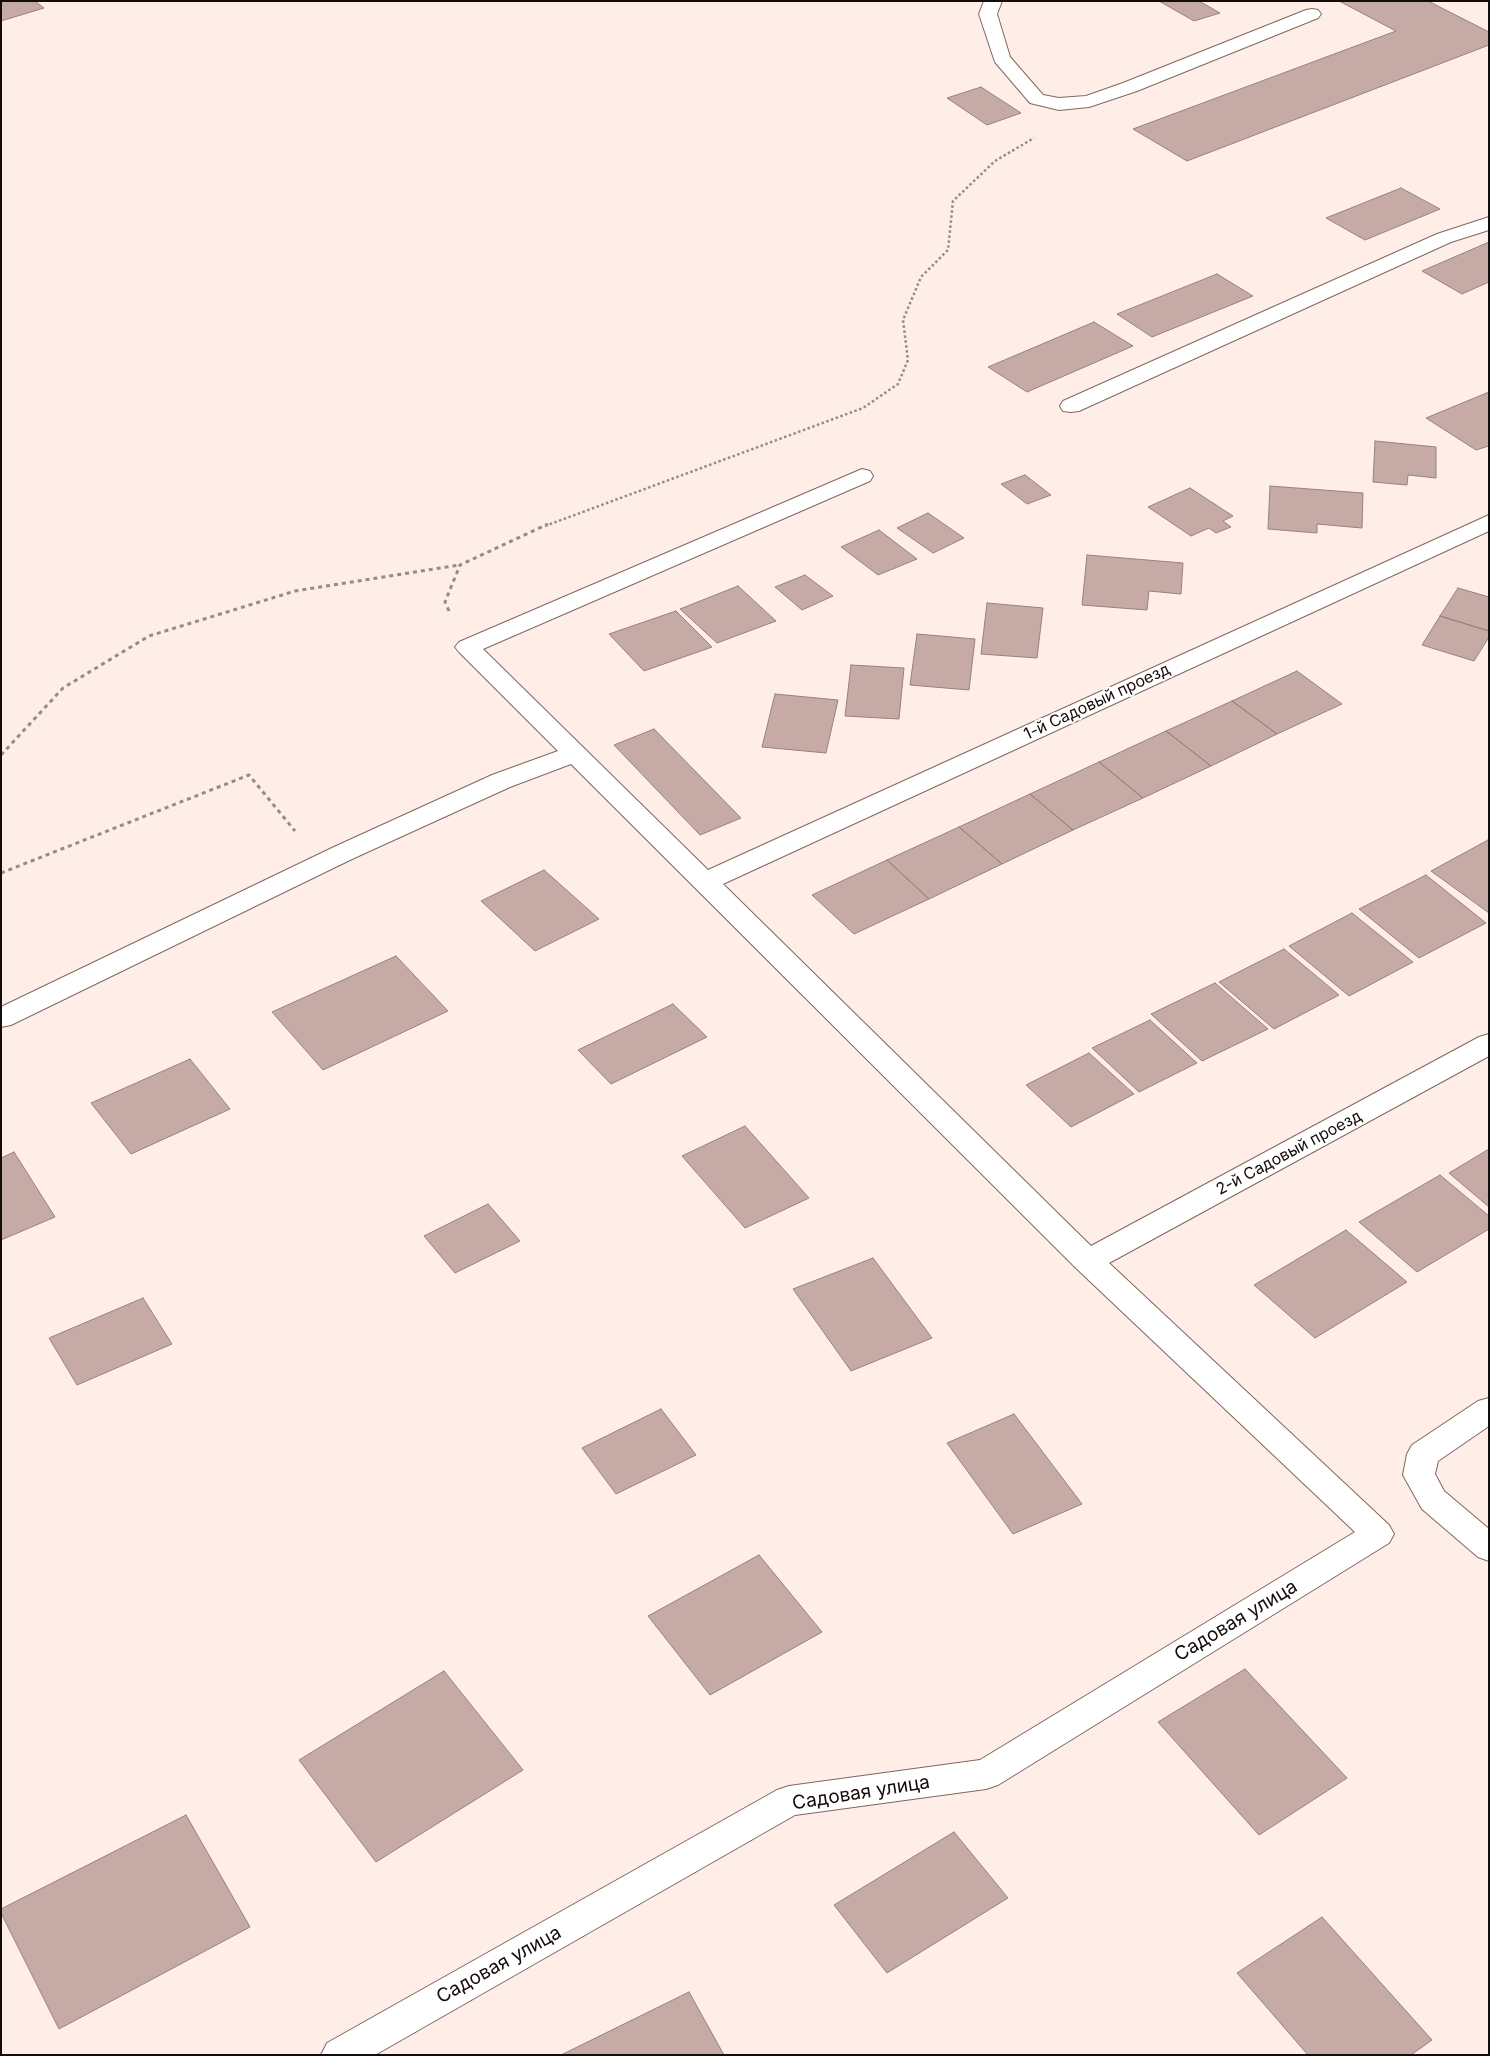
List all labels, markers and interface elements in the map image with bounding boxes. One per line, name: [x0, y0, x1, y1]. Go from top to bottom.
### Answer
street label: 1-й Садовый проезд: [1021, 660, 1173, 744]
street label: 2-й Садовый проезд: [1213, 1106, 1365, 1200]
street label: Садовая улица: [1170, 1575, 1302, 1667]
street label: Садовая улица: [791, 1771, 931, 1815]
street label: Садовая улица: [433, 1921, 565, 2009]

